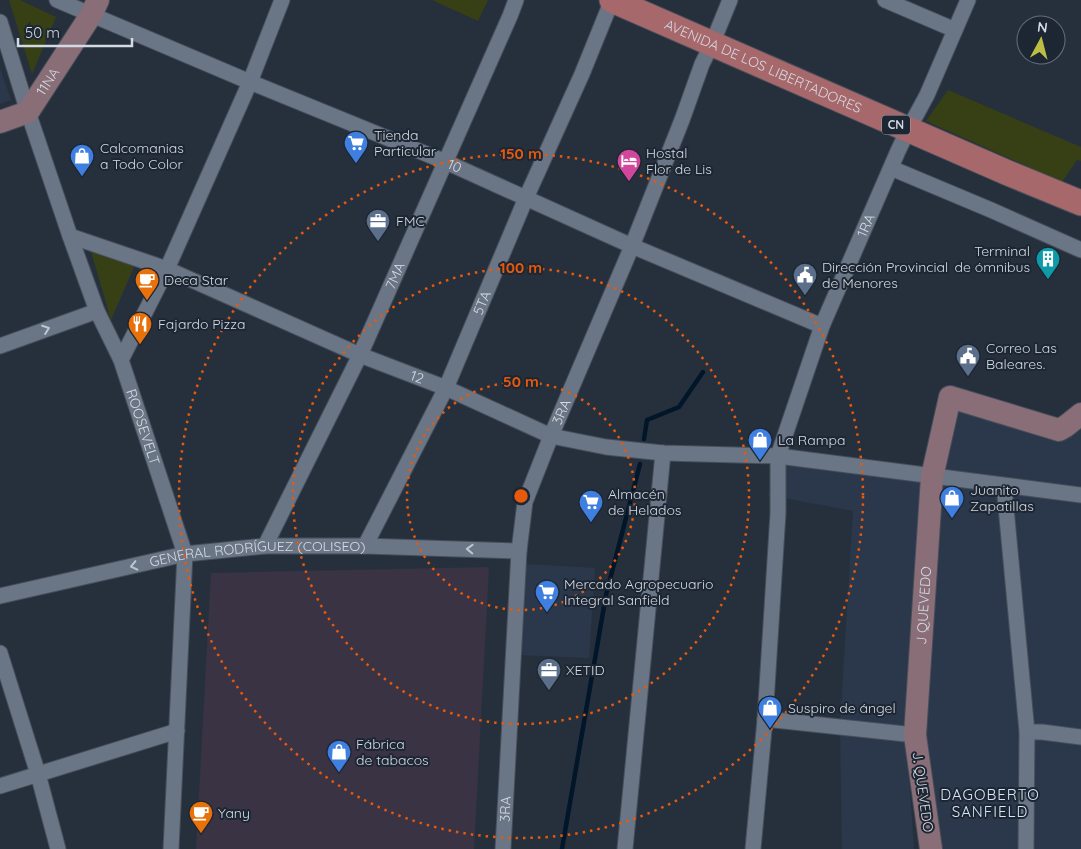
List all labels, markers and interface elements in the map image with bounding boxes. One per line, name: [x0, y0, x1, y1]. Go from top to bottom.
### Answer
scale bar: [18, 15, 131, 47]
street label: AVENIDA DE LOS LIBERTADORES: [662, 15, 865, 117]
north arrow: [1016, 15, 1066, 65]
text: N: [1036, 18, 1049, 37]
text: 50 m: [25, 23, 60, 42]
street label: 11NA: [32, 64, 63, 99]
road number: CN: [882, 116, 910, 134]
place label: Tienda Particular: [374, 126, 437, 160]
supermarket icon: Tienda Particular: [343, 130, 369, 164]
place label: Calcomanias a Todo Color: [100, 139, 184, 173]
shop icon: Calcomanias a Todo Color: [69, 143, 95, 177]
text: 150 m: [500, 144, 542, 163]
place label: Hostal Flor de Lis: [646, 144, 712, 178]
hotel icon: Hostal Flor de Lis: [616, 148, 642, 182]
street label: 10: [445, 155, 465, 177]
office icon: FMC: [365, 208, 391, 242]
street label: 1RA: [853, 211, 879, 240]
place label: FMC: [396, 212, 425, 230]
place label: Terminal de ómnibus: [954, 242, 1030, 276]
building icon: Terminal de ómnibus: [1035, 246, 1061, 280]
text: 100 m: [500, 258, 542, 277]
place label: Dirección Provincial de Menores: [822, 258, 948, 292]
street label: 7MA: [381, 259, 409, 292]
public building icon: Dirección Provincial de Menores: [792, 262, 818, 296]
cafe icon: Deca Star: [134, 267, 160, 301]
place label: Deca Star: [164, 271, 229, 289]
street label: 5TA: [469, 288, 495, 318]
restaurant icon: Fajardo Pizza: [127, 311, 153, 345]
place label: Fajardo Pizza: [158, 315, 245, 333]
one-way arrow: [41, 325, 50, 335]
place label: Correo Las Baleares.: [986, 339, 1057, 373]
public building icon: Correo Las Baleares.: [955, 343, 981, 377]
street label: 12: [408, 366, 427, 388]
text: 50 m: [503, 372, 539, 391]
street label: ROOSEVELT: [122, 387, 164, 467]
street label: 3RA: [548, 396, 575, 427]
shop icon: La Rampa: [747, 427, 773, 461]
place label: La Rampa: [778, 431, 845, 449]
place label: Juanito Zapatillas: [970, 481, 1034, 515]
place label: Almacén de Helados: [608, 485, 681, 519]
shop icon: Juanito Zapatillas: [939, 485, 965, 519]
centre of rings: [512, 487, 530, 505]
supermarket icon: Almacén de Helados: [578, 489, 604, 523]
street label: GENERAL RODRÍGUEZ (COLISEO): [148, 537, 365, 571]
one-way arrow: [466, 544, 474, 555]
one-way arrow: [130, 560, 139, 571]
street label: J QUEVEDO: [912, 565, 935, 645]
place label: Mercado Agropecuario Integral Sanfield: [564, 575, 713, 609]
supermarket icon: Mercado Agropecuario Integral Sanfield: [534, 579, 560, 613]
office icon: XETID: [536, 657, 562, 691]
place label: XETID: [566, 661, 604, 679]
shop icon: Suspiro de ángel: [757, 695, 783, 729]
place label: Suspiro de ángel: [788, 699, 896, 717]
place label: Fábrica de tabacos: [356, 735, 429, 769]
shop icon: Fábrica de tabacos: [326, 739, 352, 773]
street label: J. QUEVEDO: [908, 751, 938, 834]
district label: DAGOBERTO SANFIELD: [940, 785, 1040, 821]
street label: 3RA: [495, 796, 515, 822]
cafe icon: Yany: [188, 800, 214, 834]
place label: Yany: [218, 804, 250, 822]

